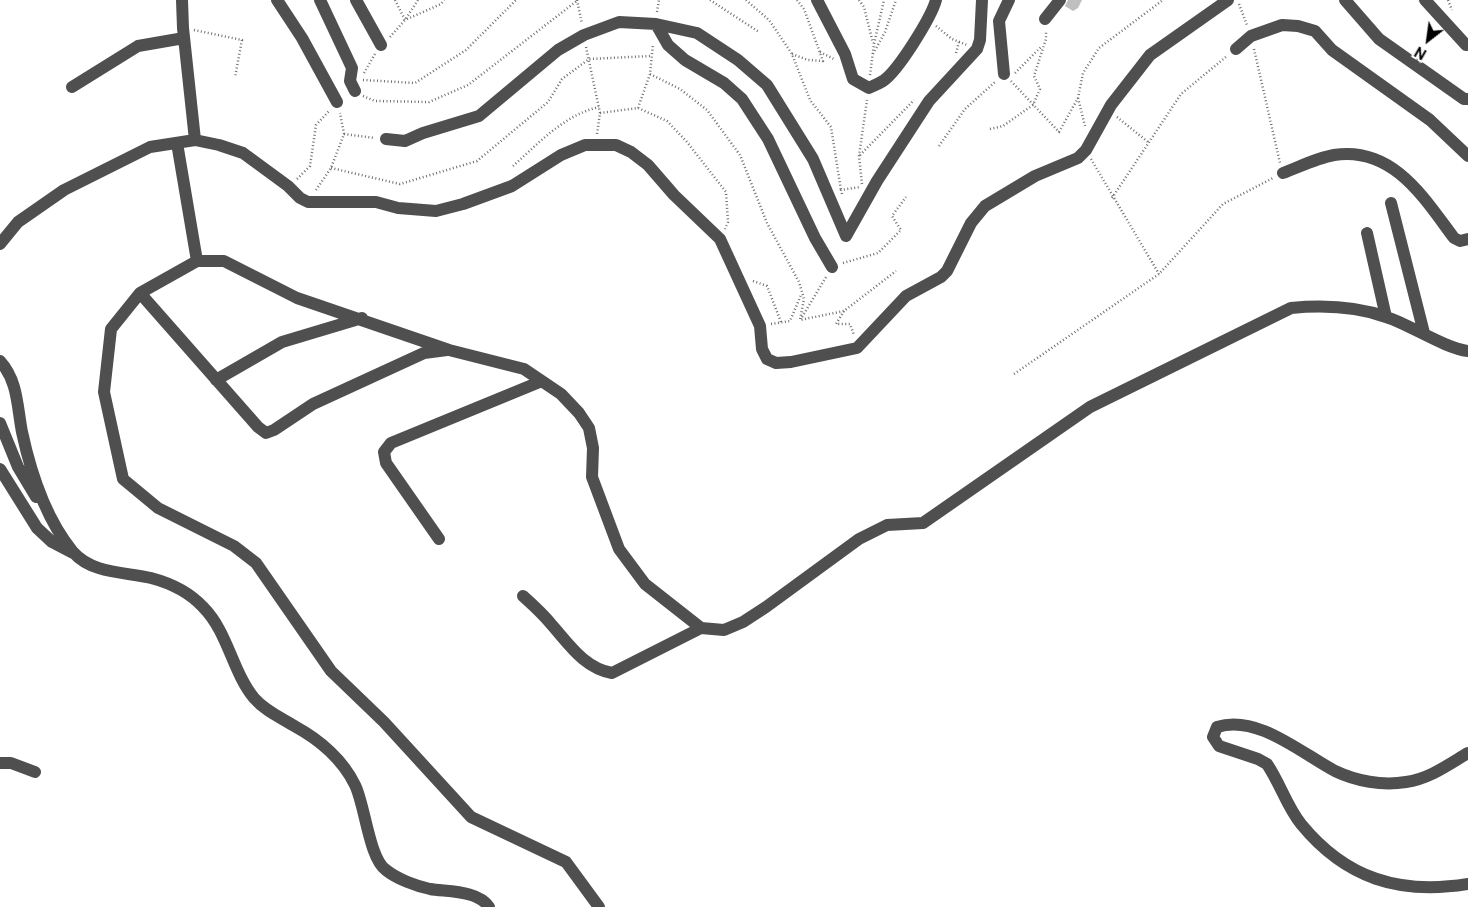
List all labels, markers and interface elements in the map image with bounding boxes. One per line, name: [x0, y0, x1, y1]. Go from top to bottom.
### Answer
north arrow: [1403, 15, 1453, 65]
text: N: [1412, 43, 1429, 63]

